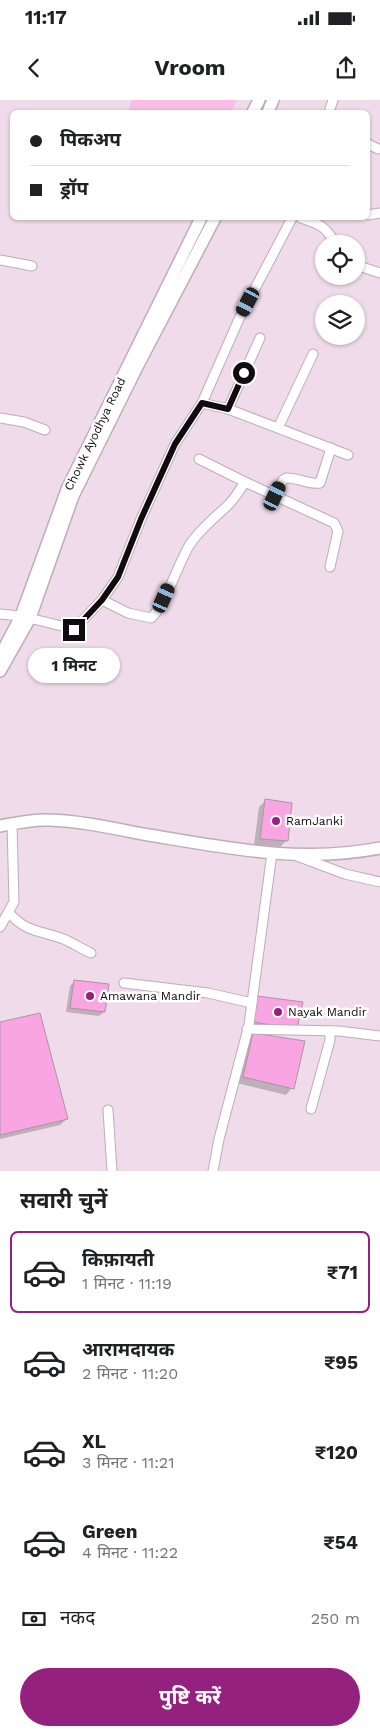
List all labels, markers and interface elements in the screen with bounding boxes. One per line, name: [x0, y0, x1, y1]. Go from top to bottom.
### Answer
text: 11:17: [25, 6, 67, 29]
icon: back: [20, 54, 48, 82]
icon: share: [332, 54, 360, 82]
text: Vroom: [154, 55, 226, 80]
text: पिकअप: [60, 128, 121, 151]
text: ड्रॉप: [60, 177, 88, 200]
map controls: [315, 235, 365, 345]
button: locate: [315, 235, 365, 285]
car: [234, 285, 261, 319]
button: layers: [315, 295, 365, 345]
route start: [233, 362, 255, 384]
street label: Chowk Ayodhya Road: [61, 375, 129, 493]
car: [261, 479, 288, 513]
car: [151, 581, 176, 615]
route end: [63, 619, 85, 641]
callout: 1 मिनट: [28, 648, 120, 682]
text: 1 मिनट: [51, 656, 97, 675]
place label: RamJanki: [286, 814, 343, 828]
marker: RamJanki: [270, 815, 282, 827]
place label: Amawana Mandir: [100, 989, 201, 1003]
marker: Amawana Mandir: [84, 990, 96, 1002]
place label: Nayak Mandir: [288, 1005, 367, 1019]
marker: Nayak Mandir: [272, 1006, 284, 1018]
text: सवारी चुनें: [20, 1188, 107, 1213]
text: किफ़ायती: [82, 1248, 154, 1271]
icon: car: [22, 1250, 67, 1295]
text: ₹71: [327, 1261, 358, 1284]
text: 1 मिनट · 11:19: [82, 1274, 172, 1293]
text: आरामदायक: [82, 1338, 174, 1361]
icon: car: [22, 1340, 67, 1385]
text: ₹95: [324, 1351, 358, 1374]
text: 2 मिनट · 11:20: [82, 1364, 178, 1383]
icon: car: [22, 1430, 67, 1475]
text: XL: [82, 1430, 106, 1453]
text: ₹120: [315, 1441, 358, 1464]
text: 3 मिनट · 11:21: [82, 1453, 174, 1472]
icon: car: [22, 1520, 67, 1565]
text: Green: [82, 1520, 138, 1543]
text: ₹54: [323, 1531, 358, 1554]
text: 4 मिनट · 11:22: [82, 1543, 178, 1562]
icon: cash: [20, 1605, 48, 1633]
text: नकद: [60, 1606, 95, 1629]
text: 250 m: [311, 1609, 360, 1628]
button: पुष्टि करें: [20, 1668, 360, 1726]

